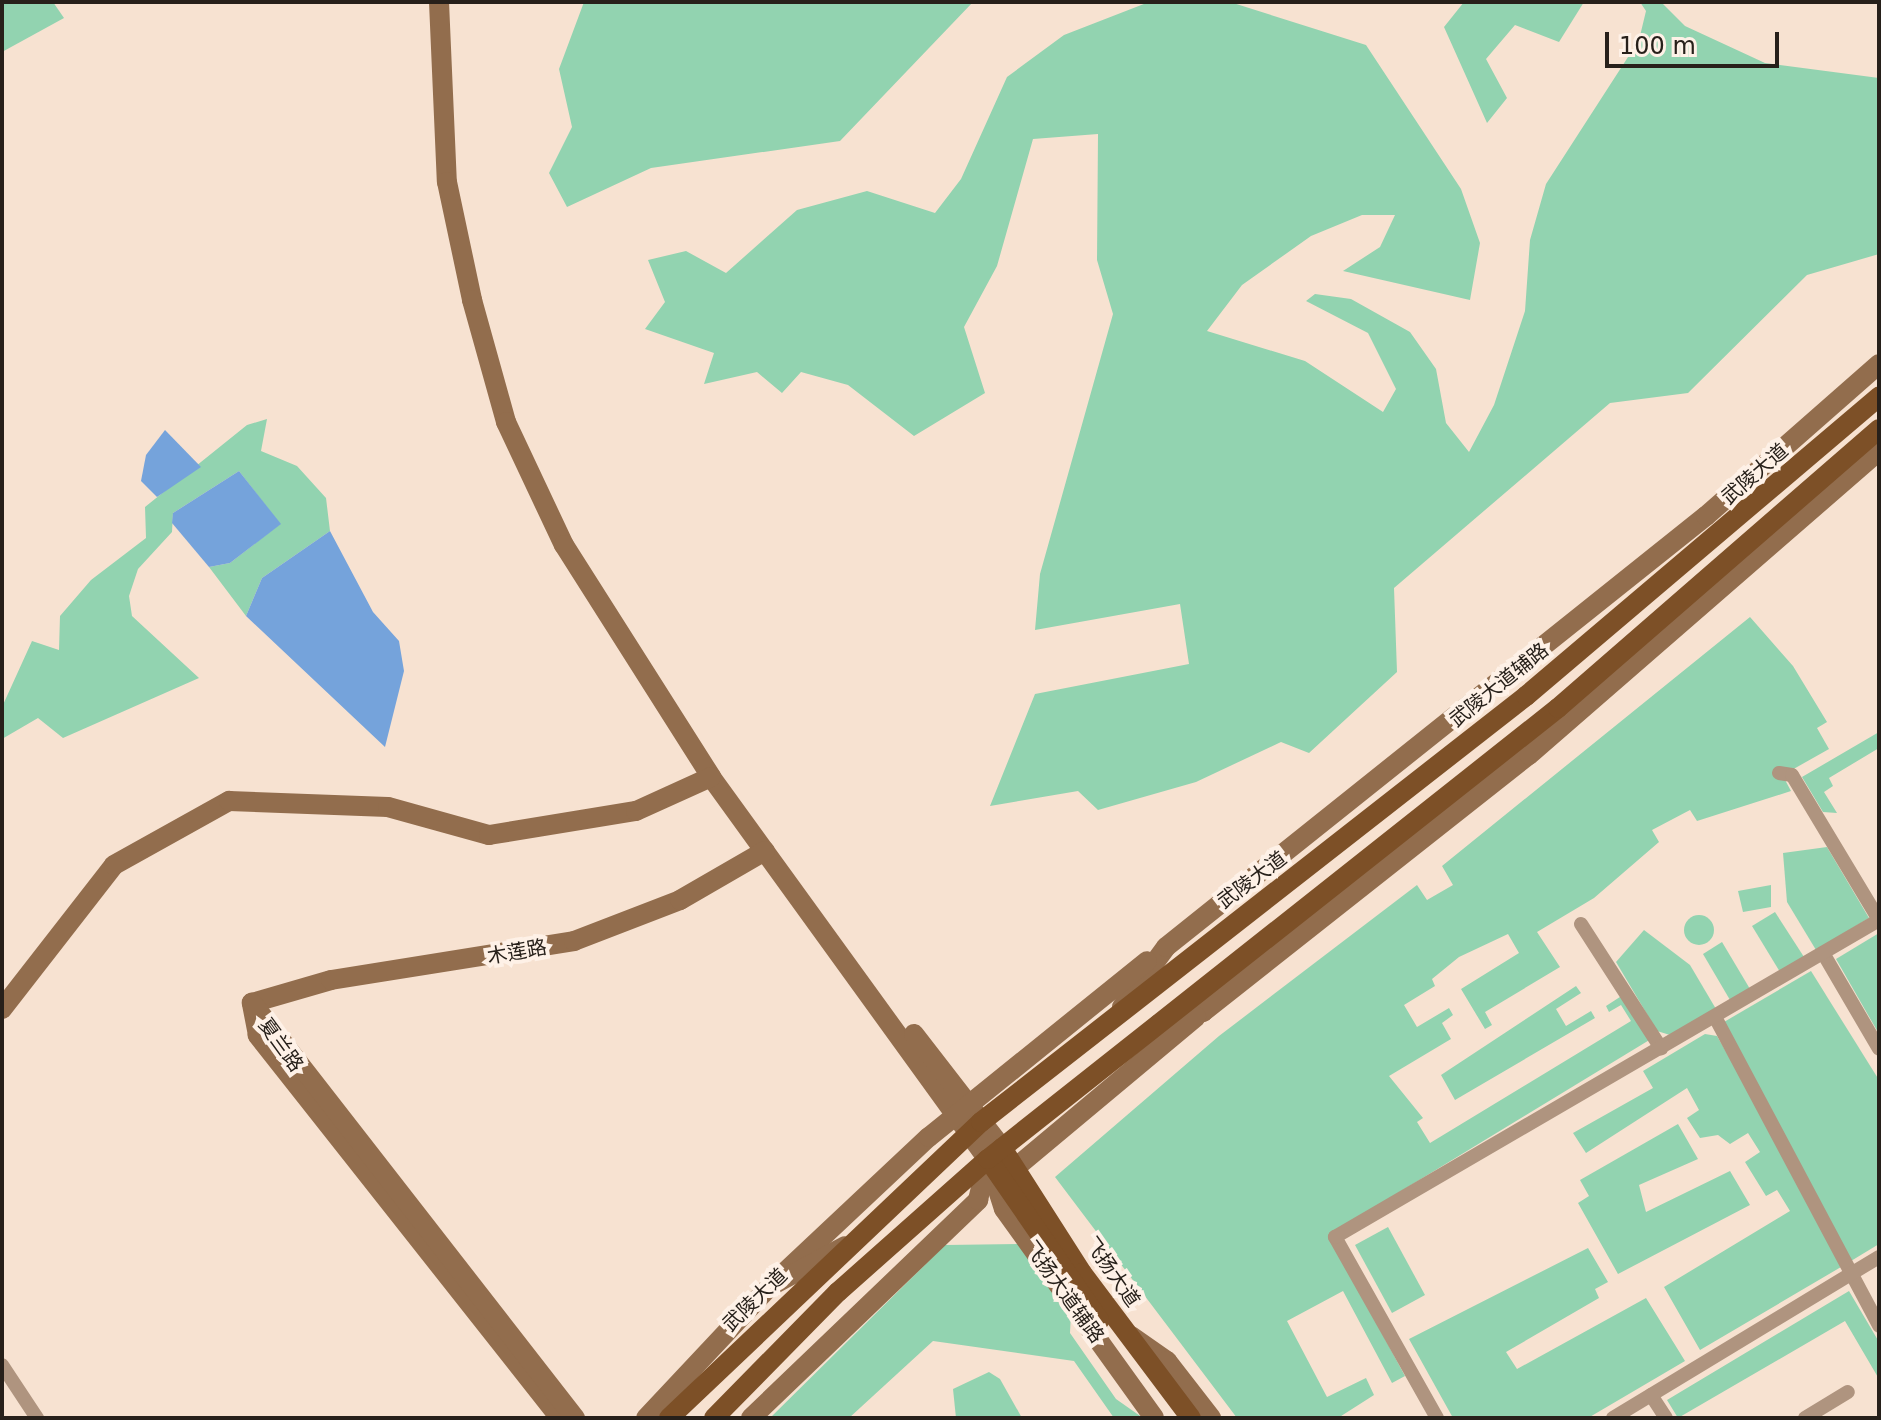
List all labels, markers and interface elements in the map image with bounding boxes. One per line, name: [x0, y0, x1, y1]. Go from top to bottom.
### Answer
scale bar: [1609, 16, 1783, 66]
text: 100 m: [1619, 32, 1696, 60]
street label: 武陵大道: [1717, 439, 1793, 509]
street label: 武陵大道辅路: [1445, 638, 1553, 732]
street label: 武陵大道: [1213, 846, 1291, 914]
street label: 木莲路: [485, 935, 549, 969]
street label: 夏兰路: [254, 1014, 308, 1076]
street label: 飞扬大道: [1079, 1232, 1145, 1312]
street label: 飞扬大道辅路: [1019, 1236, 1109, 1348]
street label: 武陵大道: [718, 1264, 792, 1336]

